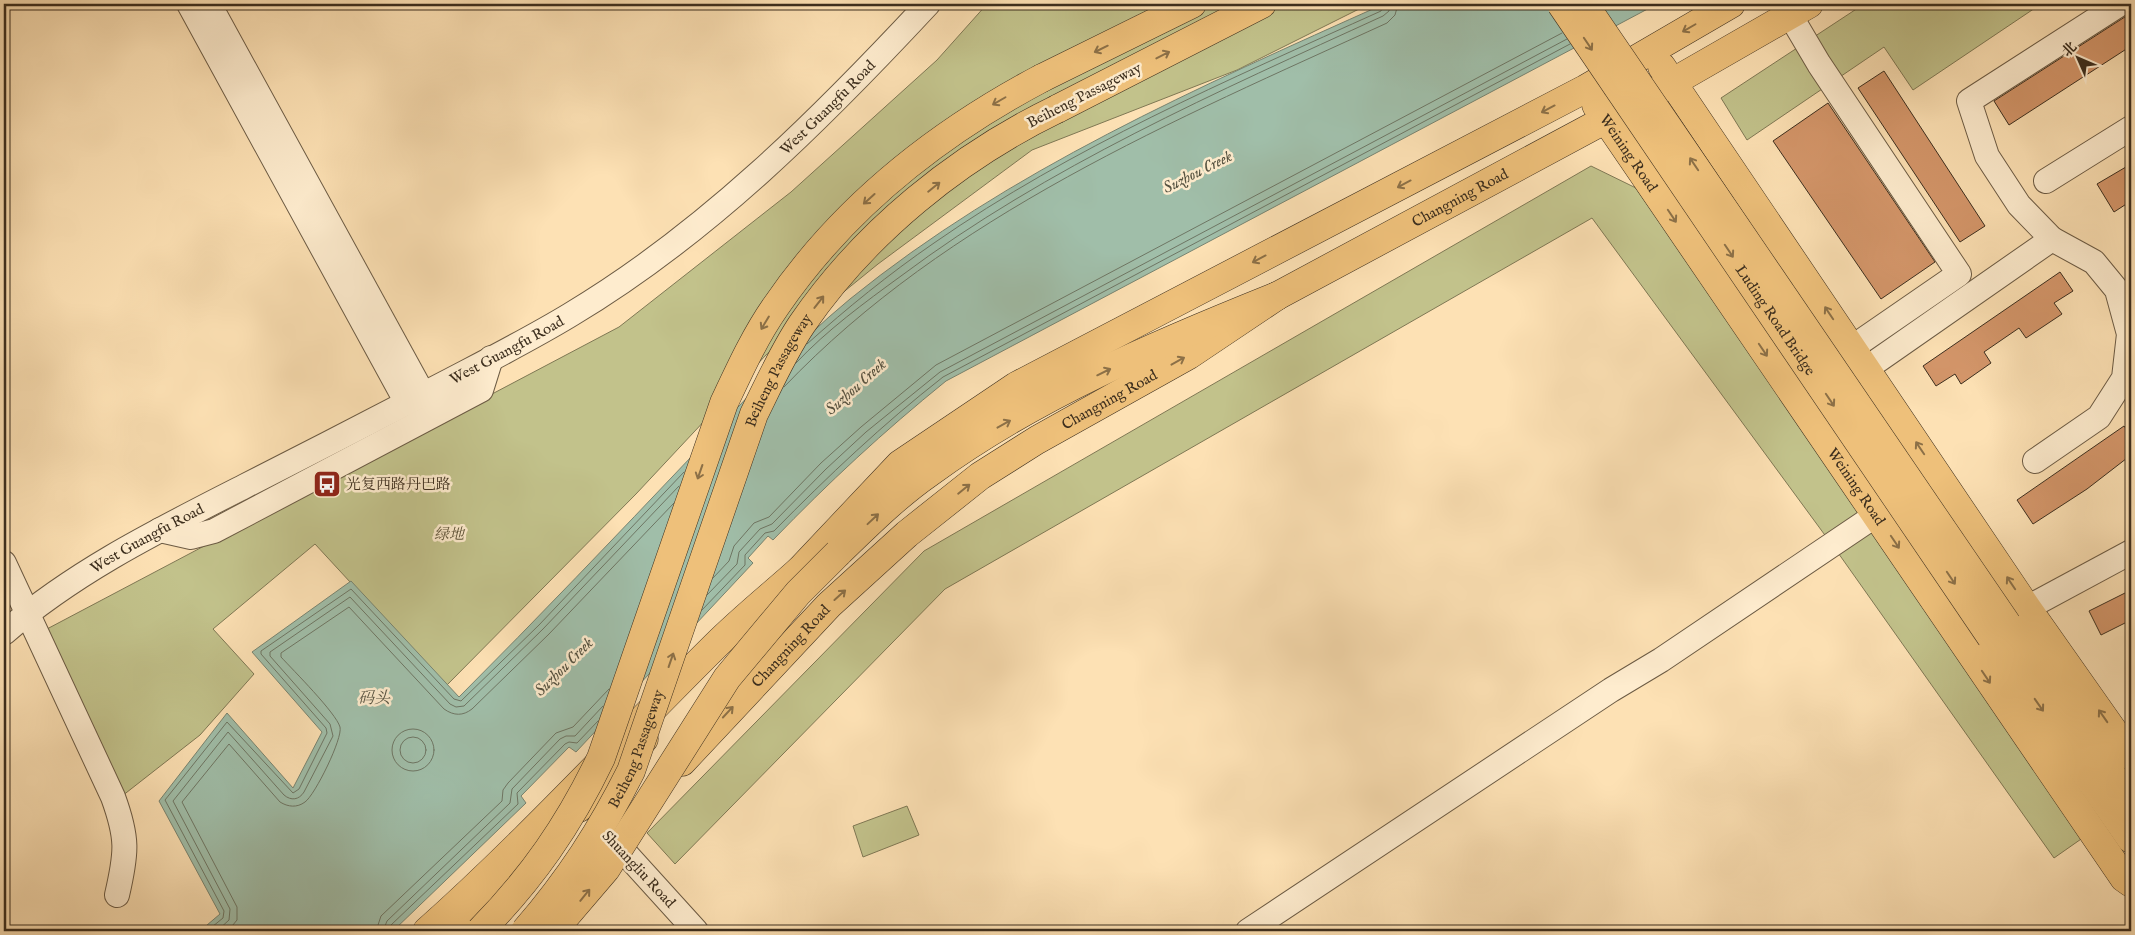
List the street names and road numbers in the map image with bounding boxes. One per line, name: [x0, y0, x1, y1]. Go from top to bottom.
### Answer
street label: West Guangfu Road: [776, 56, 880, 159]
street label: Beiheng Passageway: [1024, 58, 1145, 132]
street label: Weining Road: [1595, 111, 1662, 196]
street label: Changning Road: [1409, 164, 1513, 232]
street label: Luding Road Bridge: [1731, 261, 1820, 379]
street label: Beiheng Passageway: [741, 309, 817, 430]
street label: West Guangfu Road: [447, 311, 568, 389]
street label: Changning Road: [1058, 365, 1162, 434]
street label: Weining Road: [1823, 444, 1890, 530]
street label: West Guangfu Road: [87, 499, 208, 578]
street label: Changning Road: [748, 600, 835, 692]
street label: Beiheng Passageway: [604, 687, 668, 812]
street label: Shuangliu Road: [598, 827, 680, 913]

